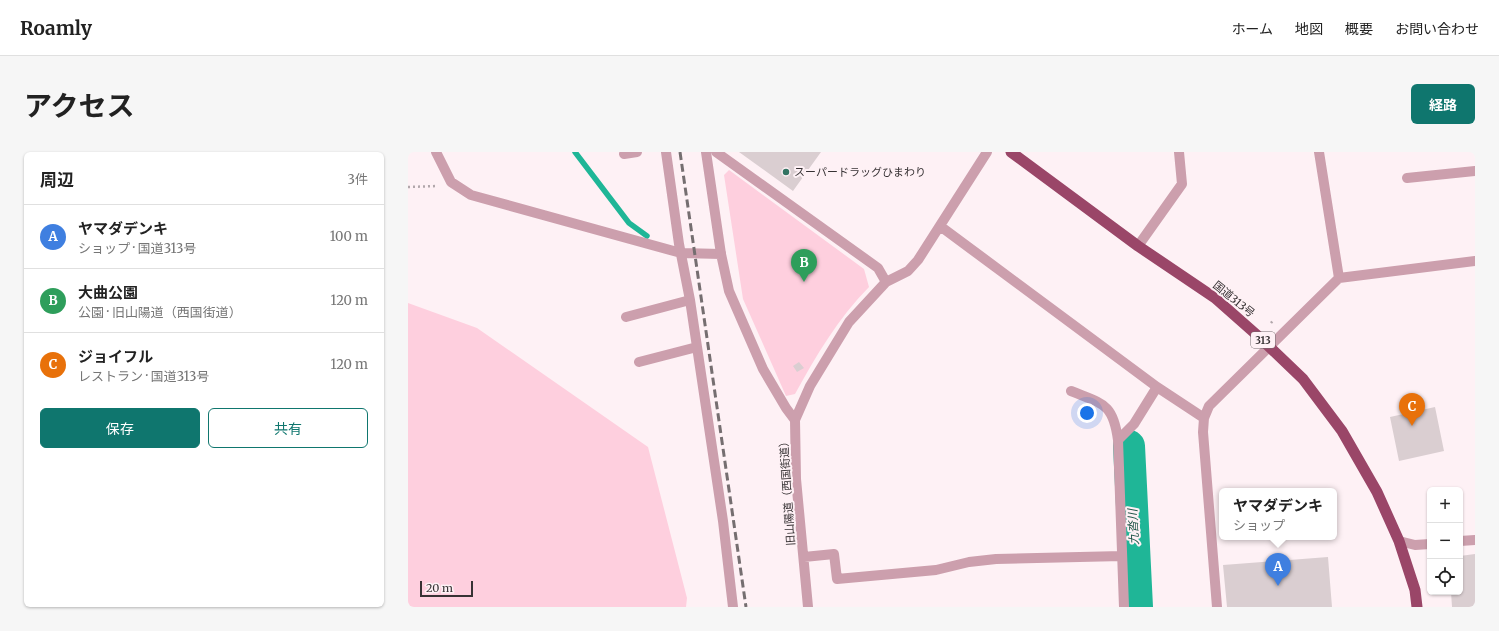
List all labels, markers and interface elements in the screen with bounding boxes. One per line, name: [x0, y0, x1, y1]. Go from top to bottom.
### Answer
text: Roamly: [20, 16, 92, 40]
text: ホーム: [1231, 20, 1273, 38]
text: 地図: [1295, 20, 1323, 38]
text: 概要: [1345, 20, 1373, 38]
text: お問い合わせ: [1395, 20, 1479, 38]
button: 経路: [1411, 84, 1475, 124]
text: アクセス: [24, 88, 135, 124]
place label: スーパードラッグひまわり: [794, 165, 926, 179]
marker: スーパードラッグひまわり: [781, 167, 791, 177]
text: 周辺: [40, 169, 74, 191]
text: 3件: [348, 171, 368, 188]
text: ヤマダデンキ: [78, 219, 168, 238]
text: A: [48, 228, 58, 245]
text: 100 m: [330, 228, 368, 245]
text: ショップ · 国道313号: [78, 240, 196, 257]
pin: B: [791, 249, 817, 282]
street label: 国道313号: [1210, 278, 1258, 320]
text: 大曲公園: [78, 283, 138, 302]
text: B: [48, 292, 58, 309]
text: 120 m: [330, 292, 368, 309]
text: 公園 · 旧山陽道（西国街道）: [78, 304, 242, 321]
road number: 313: [1251, 332, 1275, 348]
text: ジョイフル: [78, 347, 153, 366]
text: C: [49, 356, 57, 373]
text: 120 m: [330, 356, 368, 373]
text: レストラン · 国道313号: [78, 368, 209, 385]
pin: C: [1399, 393, 1425, 426]
your location: [1077, 403, 1097, 423]
button: 保存: [40, 408, 200, 448]
button: 共有: [208, 408, 368, 448]
street label: 旧山陽道（西国街道）: [776, 436, 798, 546]
map controls: [1427, 487, 1463, 595]
button: +: [1427, 487, 1463, 523]
popup: [1219, 488, 1337, 540]
text: ヤマダデンキ: [1233, 496, 1323, 515]
water label: 九沓川: [1124, 507, 1141, 545]
text: ショップ: [1233, 517, 1285, 534]
button: −: [1427, 523, 1463, 559]
pin: A: [1265, 553, 1291, 586]
button: locate: [1427, 559, 1463, 595]
scale bar: [420, 579, 473, 598]
text: 20 m: [426, 581, 453, 595]

